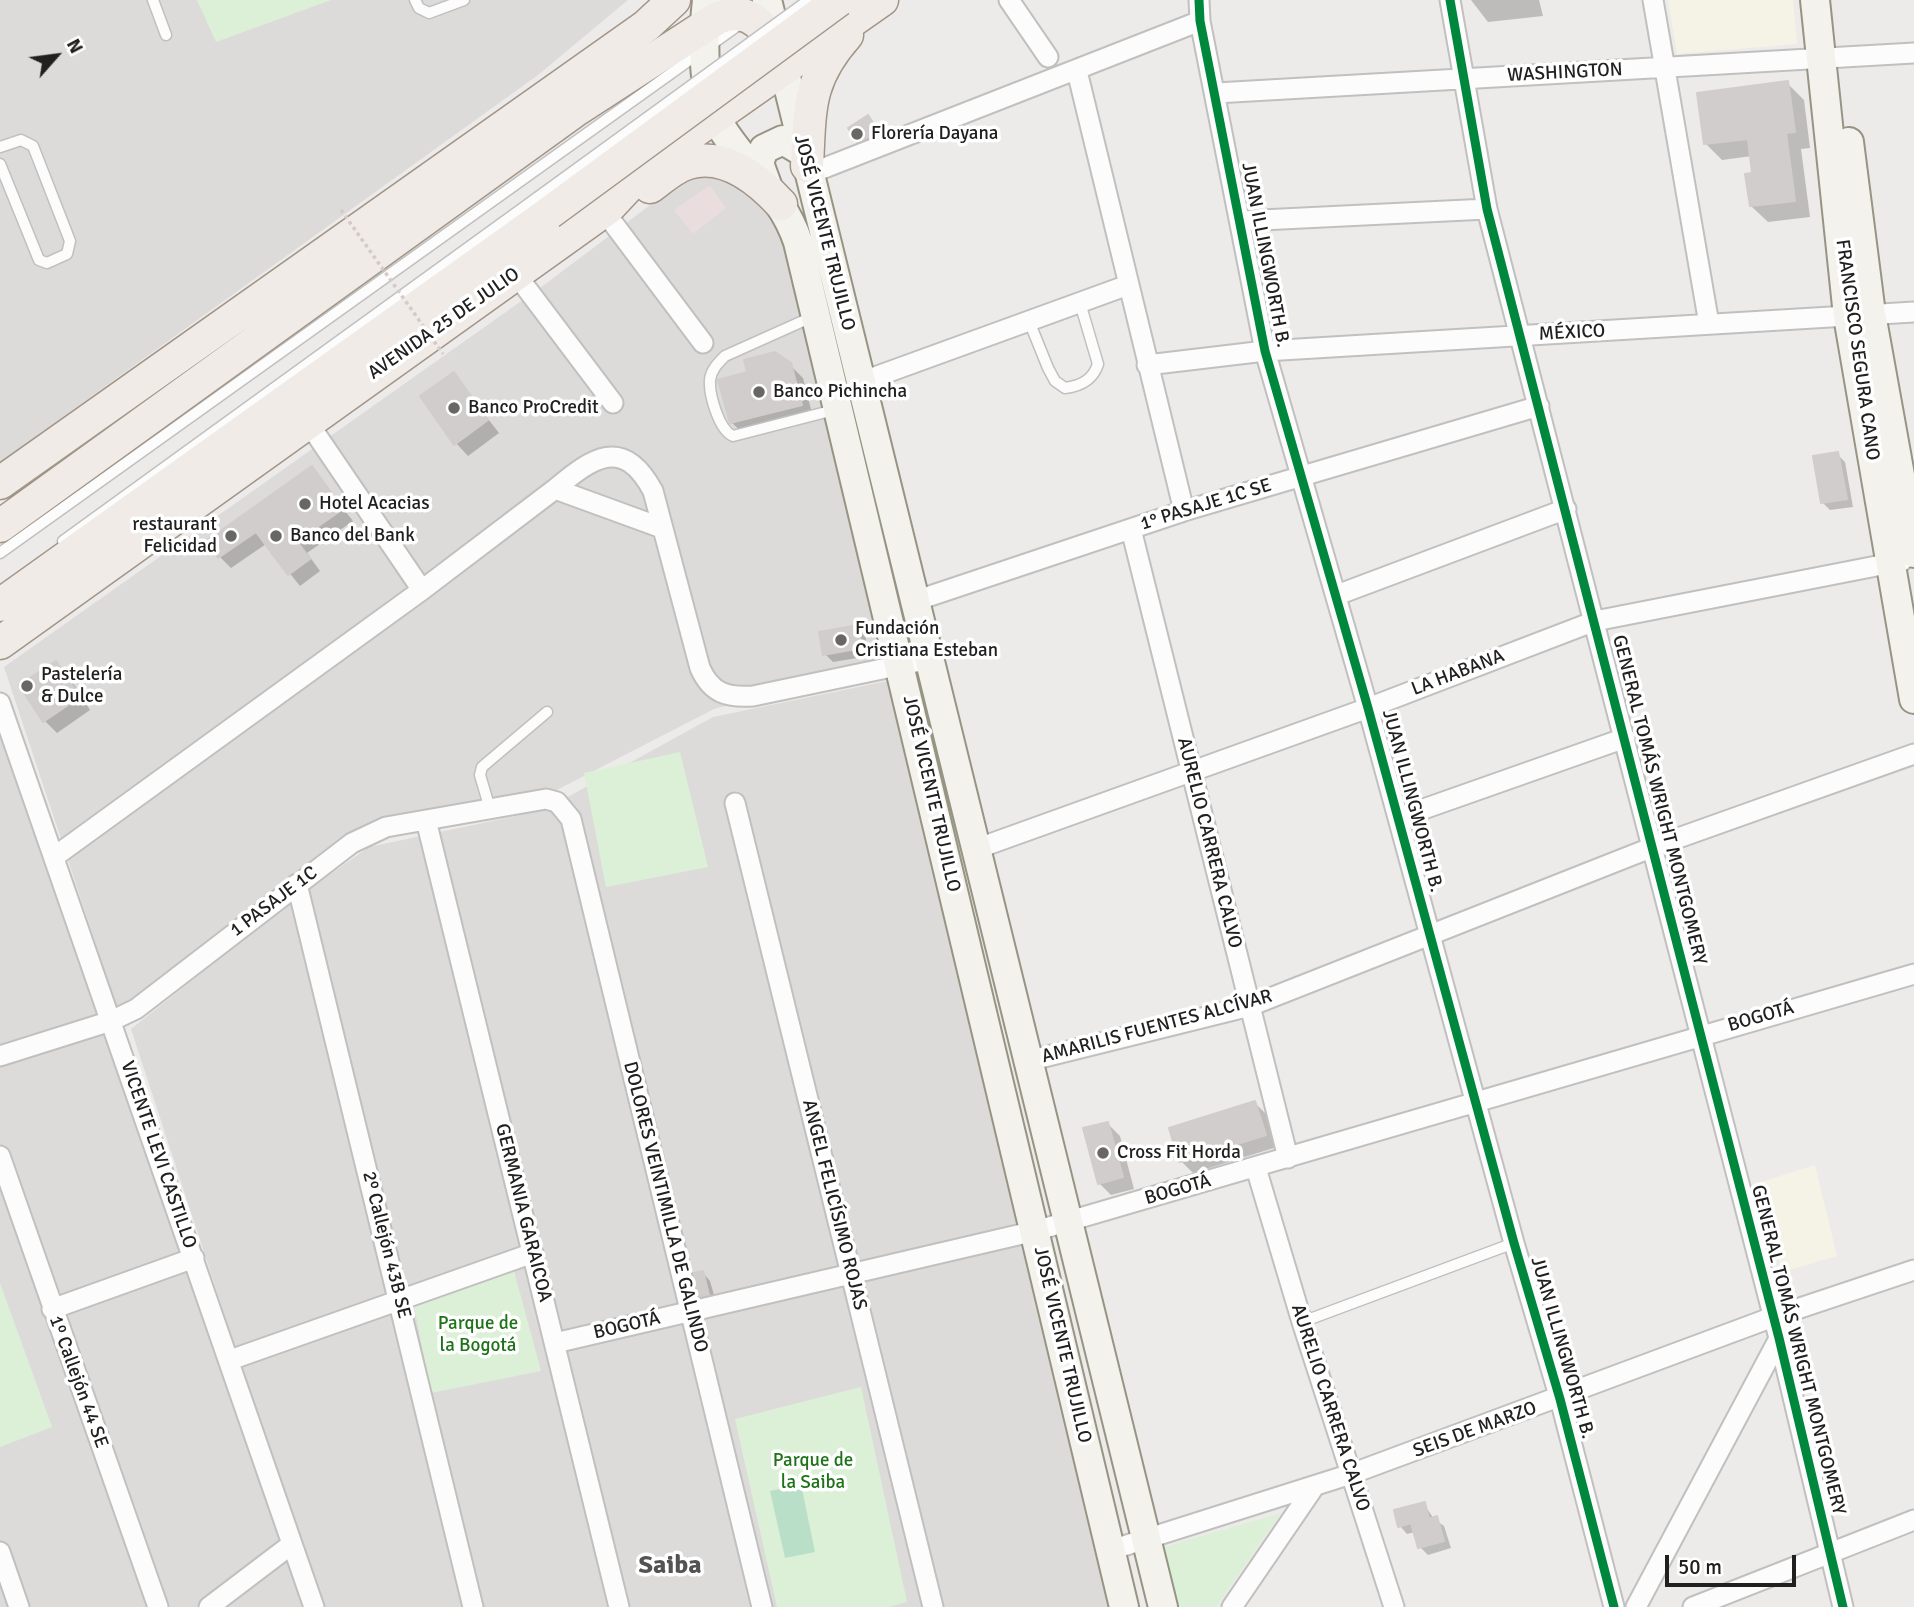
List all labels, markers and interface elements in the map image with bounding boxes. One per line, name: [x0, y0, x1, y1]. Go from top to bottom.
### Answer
north arrow: [21, 21, 91, 91]
text: N: [61, 35, 88, 58]
street label: WASHINGTON: [1507, 59, 1623, 87]
place label: Florería Dayana: [871, 123, 998, 145]
marker: Florería Dayana: [849, 126, 865, 142]
street label: JOSÉ VICENTE TRUJILLO: [789, 133, 859, 333]
street label: JUAN ILLINGWORTH B.: [1236, 161, 1294, 349]
street label: FRANCISCO SEGURA CANO: [1830, 238, 1884, 462]
street label: AVENIDA 25 DE JULIO: [364, 263, 524, 385]
street label: MÉXICO: [1538, 320, 1606, 346]
place label: Banco Pichincha: [773, 381, 907, 403]
marker: Banco Pichincha: [751, 384, 767, 400]
place label: Banco ProCredit: [468, 397, 599, 419]
marker: Banco ProCredit: [446, 400, 462, 416]
street label: 1° PASAJE 1C SE: [1138, 474, 1274, 536]
place label: Hotel Acacias: [319, 493, 429, 515]
marker: Hotel Acacias: [297, 496, 313, 512]
place label: restaurant Felicidad: [132, 514, 217, 558]
place label: Banco del Bank: [290, 525, 415, 547]
marker: restaurant Felicidad: [223, 528, 239, 544]
marker: Banco del Bank: [268, 528, 284, 544]
place label: Fundación Cristiana Esteban: [855, 618, 998, 662]
marker: Fundación Cristiana Esteban: [833, 632, 849, 648]
street label: GENERAL TOMÁS WRIGHT MONTGOMERY: [1607, 633, 1711, 967]
street label: LA HABANA: [1408, 645, 1508, 701]
place label: Pastelería & Dulce: [41, 664, 122, 708]
marker: Pastelería & Dulce: [19, 678, 35, 694]
street label: JOSÉ VICENTE TRUJILLO: [897, 694, 965, 894]
street label: JUAN ILLINGWORTH B.: [1377, 707, 1447, 895]
street label: AURELIO CARRERA CALVO: [1172, 735, 1246, 951]
street label: 1 PASAJE 1C: [226, 862, 322, 942]
street label: AMARILIS FUENTES ALCÍVAR: [1039, 985, 1275, 1069]
street label: BOGOTÁ: [1725, 997, 1797, 1037]
street label: VICENTE LEVI CASTILLO: [115, 1058, 201, 1252]
street label: DOLORES VEINTIMILLA DE GALINDO: [618, 1059, 712, 1355]
street label: ANGEL FELICÍSIMO ROJAS: [797, 1097, 871, 1313]
street label: GERMANIA GARAICOA: [490, 1121, 556, 1305]
place label: Cross Fit Horda: [1117, 1142, 1241, 1164]
marker: Cross Fit Horda: [1095, 1145, 1111, 1161]
street label: 2º Callejón 43B SE: [357, 1169, 415, 1321]
street label: BOGOTÁ: [1142, 1170, 1214, 1210]
street label: GENERAL TOMÁS WRIGHT MONTGOMERY: [1746, 1183, 1850, 1517]
street label: JOSÉ VICENTE TRUJILLO: [1028, 1245, 1096, 1445]
street label: JUAN ILLINGWORTH B.: [1525, 1255, 1599, 1441]
street label: AURELIO CARRERA CALVO: [1286, 1302, 1374, 1514]
street label: BOGOTÁ: [591, 1307, 663, 1345]
street label: 1º Callejón 44 SE: [43, 1313, 113, 1451]
park label: Parque de la Bogotá: [438, 1313, 518, 1357]
street label: SEIS DE MARZO: [1410, 1397, 1540, 1463]
park label: Parque de la Saiba: [773, 1450, 853, 1494]
scale bar: [1669, 1540, 1800, 1584]
district label: Saiba: [639, 1550, 701, 1582]
text: 50 m: [1678, 1554, 1722, 1580]

